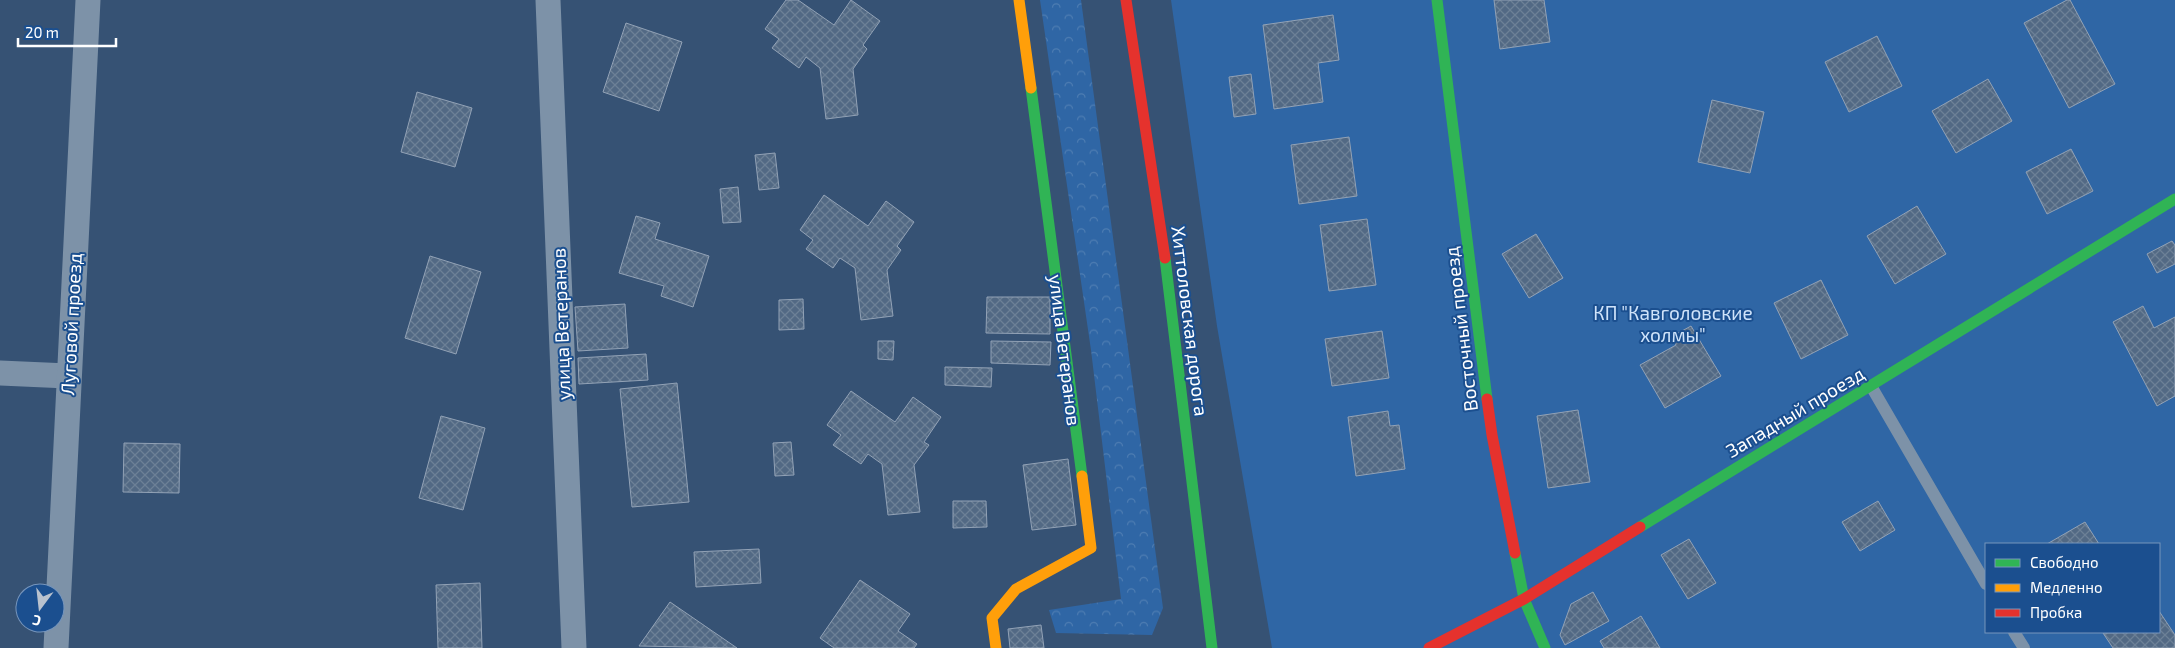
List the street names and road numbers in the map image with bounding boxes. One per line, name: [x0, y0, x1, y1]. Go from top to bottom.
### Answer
street label: Хиттоловская дорога: [1167, 224, 1214, 417]
street label: Восточный проезд: [1439, 245, 1482, 413]
street label: улица Ветеранов: [546, 247, 576, 401]
street label: Луговой проезд: [55, 252, 87, 396]
street label: улица Ветеранов: [1044, 273, 1086, 427]
street label: Западный проезд: [1721, 361, 1868, 462]

